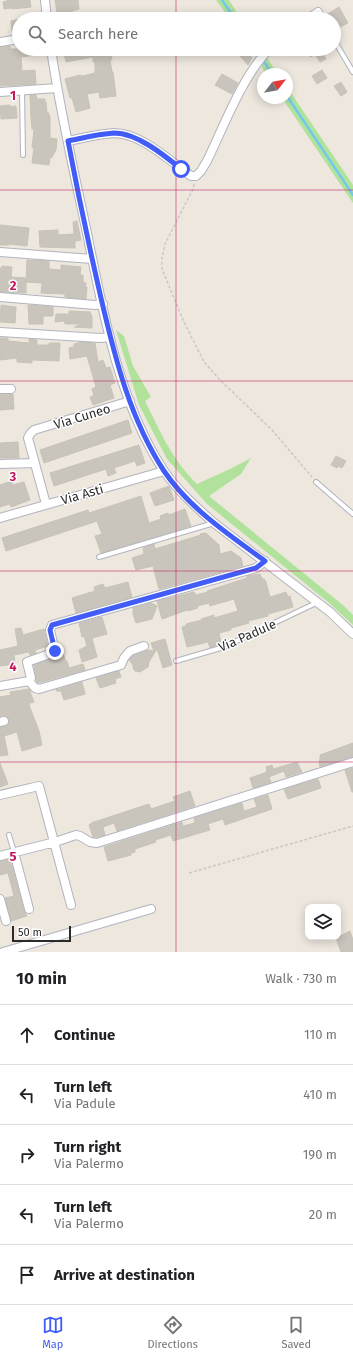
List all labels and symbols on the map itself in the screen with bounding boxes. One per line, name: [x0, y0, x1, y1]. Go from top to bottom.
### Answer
north arrow: [257, 68, 293, 104]
text: 1: [10, 88, 16, 103]
route start: [172, 160, 190, 178]
text: 2: [10, 278, 17, 293]
street label: Via Cuneo: [52, 401, 112, 432]
text: 3: [9, 469, 17, 484]
street label: Via Asti: [59, 481, 105, 508]
street label: Via Padule: [216, 616, 278, 655]
route end: [46, 642, 64, 660]
text: 4: [9, 659, 17, 674]
text: 5: [10, 849, 17, 864]
scale bar: [12, 924, 71, 943]

